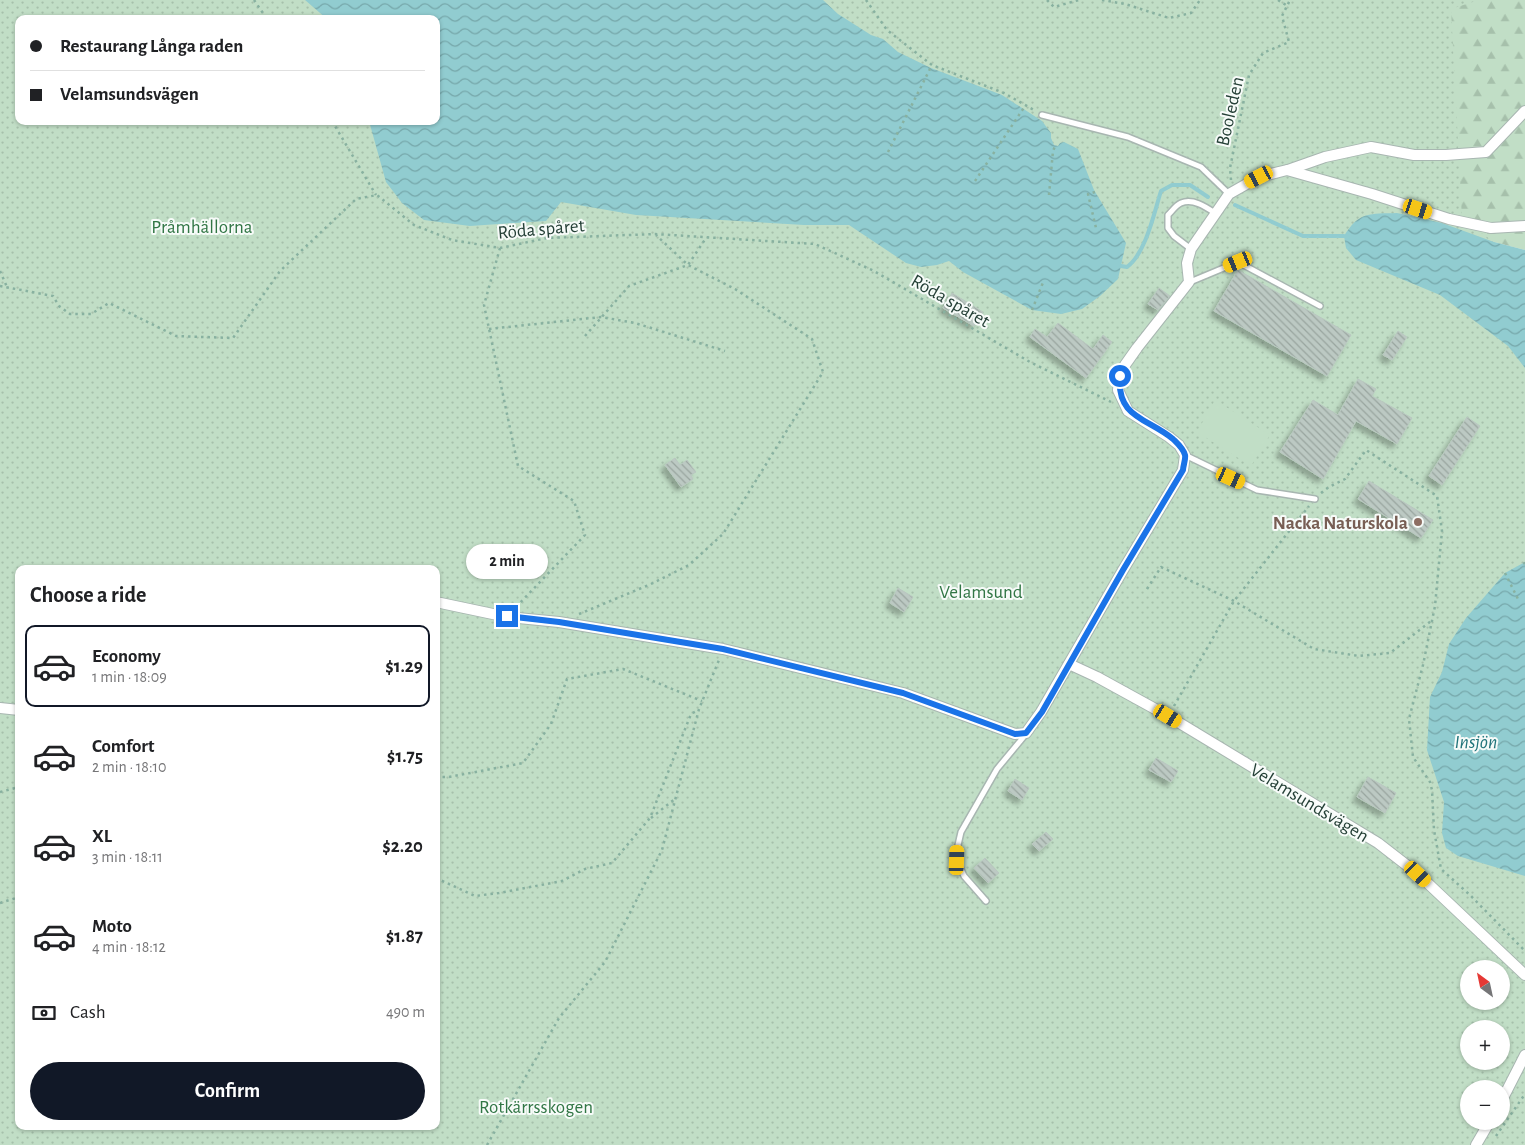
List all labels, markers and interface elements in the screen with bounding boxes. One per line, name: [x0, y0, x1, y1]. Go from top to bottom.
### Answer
text: Restaurang Långa raden: [60, 37, 243, 56]
street label: Booleden: [1213, 75, 1248, 148]
text: Velamsundsvägen: [60, 85, 199, 104]
car: [1242, 164, 1275, 190]
car: [1401, 197, 1434, 221]
street label: Röda spåret: [497, 216, 585, 243]
park label: Pråmhällorna: [151, 218, 253, 237]
car: [1221, 249, 1254, 275]
street label: Röda spåret: [908, 271, 993, 331]
route start: [1109, 365, 1131, 387]
car: [1214, 465, 1247, 491]
place label: Nacka Naturskola: [1273, 514, 1408, 533]
marker: Nacka Naturskola: [1412, 516, 1424, 528]
callout: 2 min: [466, 544, 548, 578]
text: 2 min: [489, 553, 525, 569]
park label: Velamsund: [939, 583, 1023, 602]
text: Choose a ride: [30, 584, 146, 606]
route end: [496, 605, 518, 627]
icon: car: [32, 644, 77, 689]
text: Economy: [92, 647, 161, 666]
text: $1.29: [385, 657, 423, 676]
text: 1 min · 18:09: [92, 669, 167, 685]
car: [1151, 702, 1184, 730]
water label: Insjön: [1455, 732, 1497, 752]
icon: car: [32, 734, 77, 779]
text: Comfort: [92, 737, 154, 756]
text: $1.75: [387, 747, 423, 766]
text: 2 min · 18:10: [92, 759, 167, 775]
street label: Velamsundsvägen: [1247, 760, 1372, 846]
icon: car: [32, 824, 77, 869]
text: XL: [92, 827, 112, 846]
text: $2.20: [382, 837, 423, 856]
car: [948, 845, 965, 875]
text: 3 min · 18:11: [92, 849, 163, 865]
car: [1401, 858, 1434, 890]
icon: car: [32, 914, 77, 959]
text: Moto: [92, 917, 132, 936]
text: $1.87: [386, 927, 423, 946]
text: 4 min · 18:12: [92, 939, 166, 955]
north arrow: [1460, 960, 1510, 1010]
map controls: [1460, 960, 1510, 1130]
icon: cash: [30, 999, 58, 1027]
text: Cash: [70, 1003, 106, 1022]
text: 490 m: [386, 1004, 425, 1020]
button: +: [1460, 1020, 1510, 1070]
button: Confirm: [30, 1062, 425, 1120]
button: −: [1460, 1080, 1510, 1130]
park label: Rotkärrsskogen: [479, 1098, 593, 1117]

